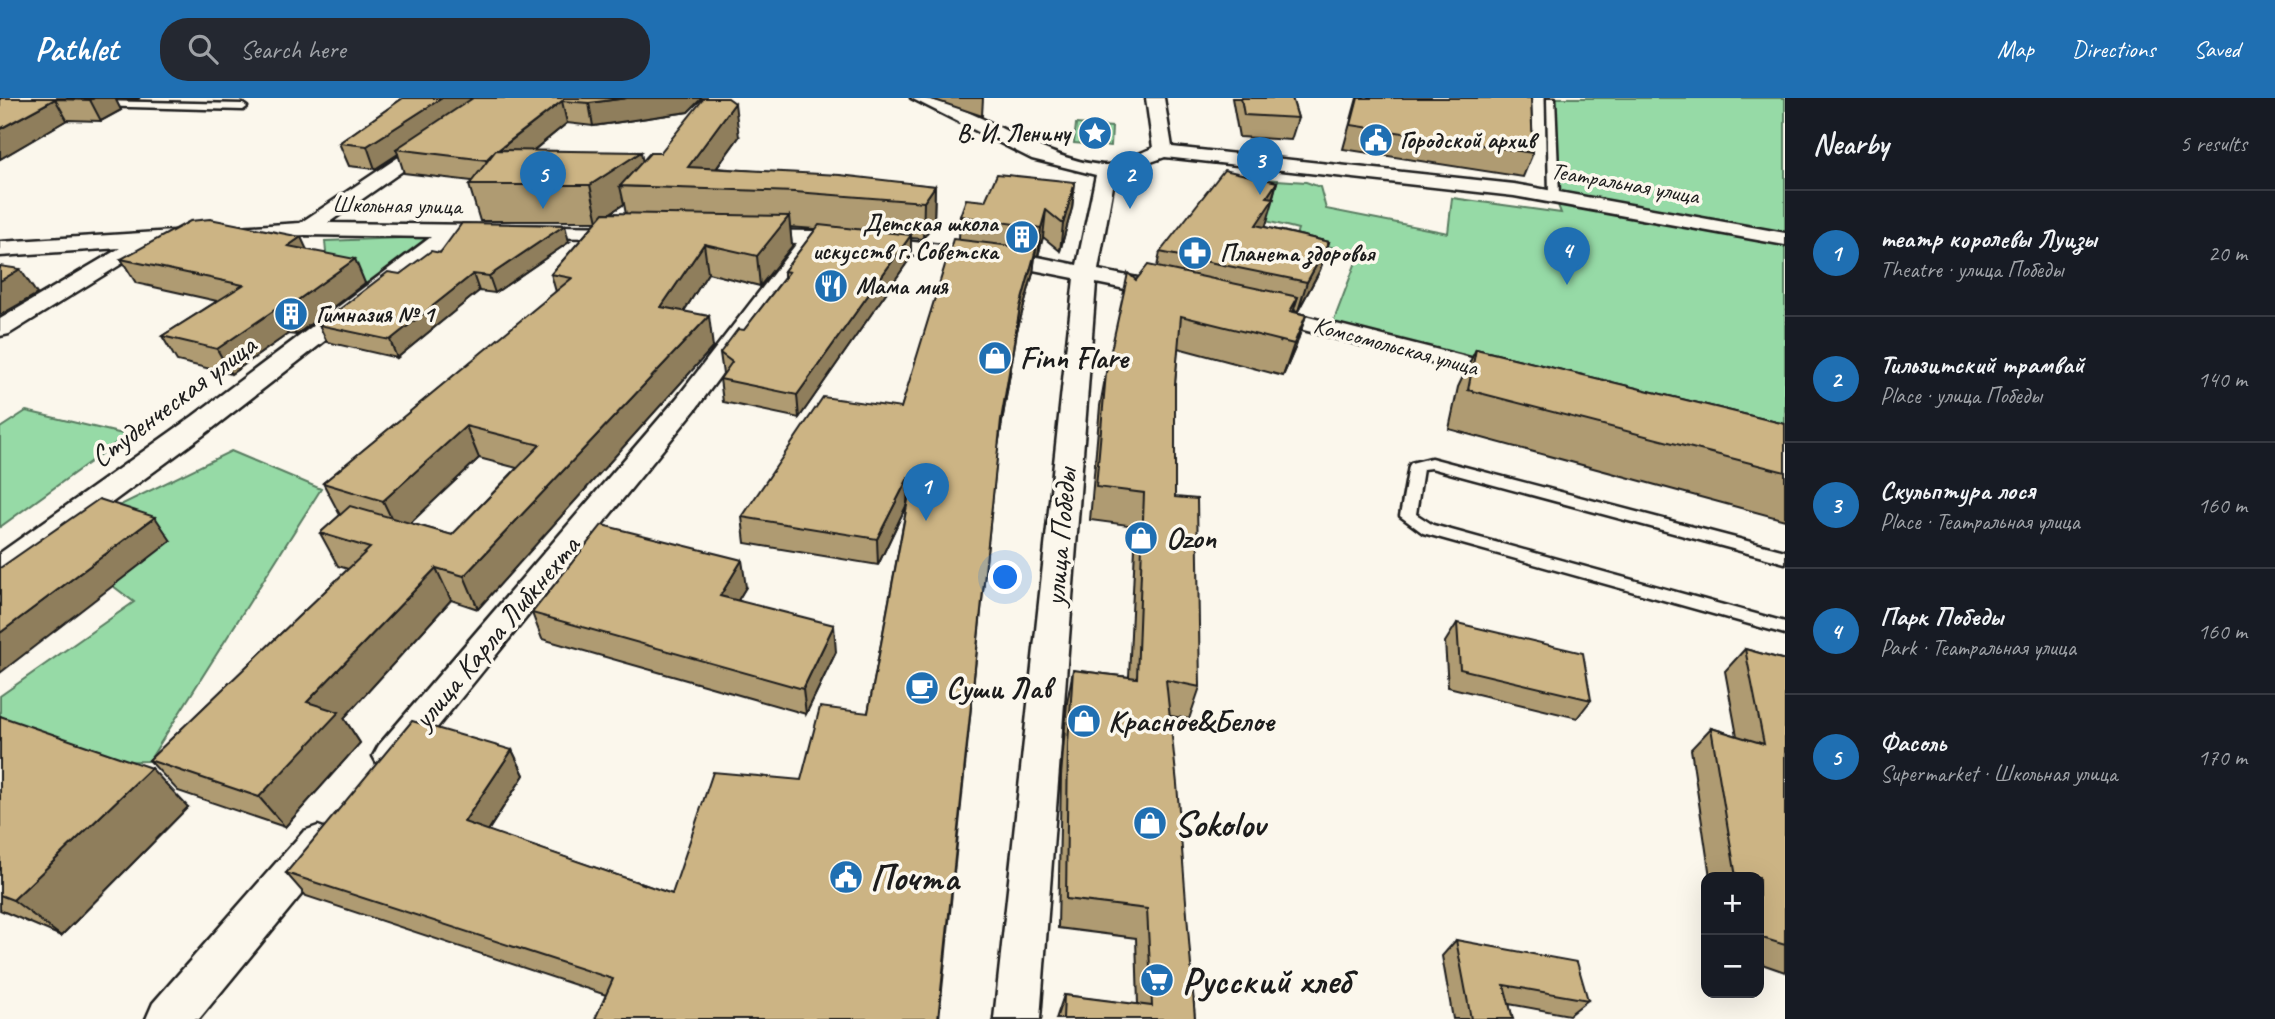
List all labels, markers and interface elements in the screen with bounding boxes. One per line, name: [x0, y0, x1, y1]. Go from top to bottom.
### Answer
search box: [160, 18, 650, 81]
text: Pathlet: [35, 28, 118, 70]
icon: search: [184, 30, 222, 68]
text: Search here: [240, 33, 346, 66]
text: Map: [1997, 34, 2034, 64]
text: Directions: [2072, 34, 2155, 64]
text: Saved: [2193, 34, 2240, 64]
place icon: В. И. Ленину: [1076, 114, 1114, 152]
place label: В. И. Ленину: [957, 118, 1073, 148]
public building icon: Городской архив: [1357, 121, 1395, 159]
place label: Городской архив: [1400, 125, 1540, 155]
text: Nearby: [1813, 125, 1889, 163]
text: 5 results: [2180, 129, 2247, 158]
pin: 3: [1237, 137, 1283, 195]
pin: 5: [520, 151, 566, 209]
pin: 2: [1107, 151, 1153, 209]
street label: Театральная улица: [1548, 155, 1703, 211]
street label: Школьная улица: [332, 189, 464, 221]
place label: Детская школа искусств г. Советска: [812, 208, 1000, 266]
building icon: Детская школа искусств г. Советска: [1003, 218, 1041, 256]
text: театр королевы Луизы: [1880, 222, 2097, 255]
pin: 4: [1544, 227, 1590, 285]
pharmacy icon: Планета здоровья: [1176, 234, 1214, 272]
place label: Планета здоровья: [1220, 238, 1376, 269]
text: 1: [1831, 239, 1841, 268]
text: 20 m: [2208, 239, 2247, 268]
text: Theatre · улица Победы: [1880, 255, 2063, 284]
restaurant icon: Мама мия: [812, 267, 850, 305]
place label: Мама мия: [856, 271, 949, 301]
building icon: Гимназия № 1: [272, 295, 310, 333]
place label: Гимназия № 1: [316, 299, 437, 329]
street label: Комсомольская улица: [1310, 310, 1483, 383]
street label: Студенческая улица: [83, 325, 265, 476]
shop icon: Finn Flare: [976, 339, 1014, 377]
place label: Finn Flare: [1020, 339, 1130, 377]
text: Тильзитский трамвай: [1880, 348, 2084, 381]
text: 2: [1831, 365, 1841, 394]
text: 140 m: [2198, 365, 2247, 394]
text: Place · улица Победы: [1880, 381, 2042, 410]
pin: 1: [903, 463, 949, 521]
street label: улица Победы: [1035, 464, 1085, 610]
text: Скульптура лося: [1880, 474, 2035, 507]
text: 3: [1831, 491, 1841, 520]
text: 160 m: [2198, 491, 2247, 520]
text: Place · Театральная улица: [1880, 507, 2080, 536]
shop icon: Ozon: [1122, 519, 1160, 557]
place label: Ozon: [1166, 519, 1217, 557]
street label: улица Карла Либкнехта: [403, 526, 589, 738]
your location: [988, 560, 1022, 594]
text: Парк Победы: [1880, 600, 2003, 633]
text: 4: [1831, 617, 1841, 646]
text: 160 m: [2198, 617, 2247, 646]
text: Park · Театральная улица: [1880, 633, 2076, 662]
cafe icon: Суши Лав: [903, 669, 941, 707]
place label: Суши Лав: [946, 669, 1056, 707]
shop icon: Красное&Белое: [1065, 702, 1103, 740]
place label: Красное&Белое: [1108, 702, 1276, 740]
text: Фасоль: [1880, 726, 1946, 759]
text: 5: [1831, 743, 1841, 772]
text: 170 m: [2198, 743, 2247, 772]
text: Supermarket · Школьная улица: [1880, 759, 2117, 788]
place label: Sokolov: [1174, 800, 1269, 847]
shop icon: Sokolov: [1131, 804, 1169, 842]
place label: Почта: [870, 854, 962, 901]
public building icon: Почта: [827, 858, 865, 896]
map controls: [1701, 872, 1764, 998]
button: +: [1701, 872, 1764, 935]
button: −: [1701, 935, 1764, 998]
place label: Русский хлеб: [1182, 957, 1358, 1004]
supermarket icon: Русский хлеб: [1138, 961, 1176, 999]

